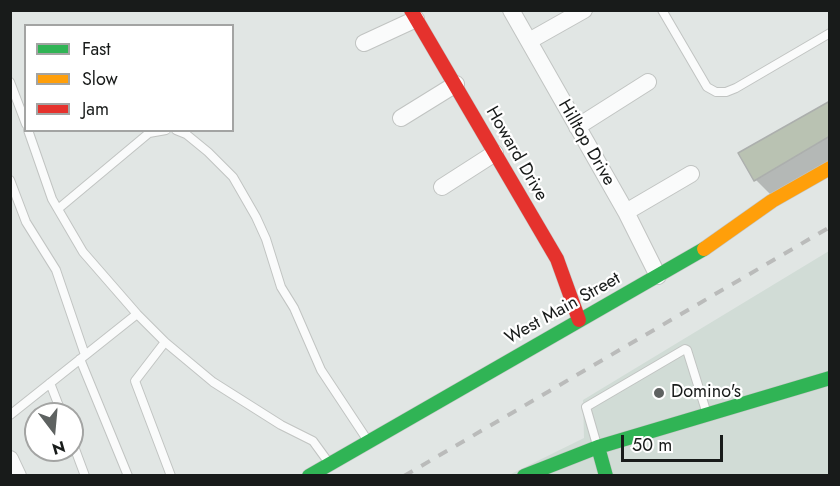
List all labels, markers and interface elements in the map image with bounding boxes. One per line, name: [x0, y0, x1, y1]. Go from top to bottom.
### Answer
legend: [24, 24, 234, 132]
text: Fast: [82, 36, 111, 62]
text: Slow: [82, 66, 118, 92]
text: Jam: [82, 96, 109, 122]
street label: Hilltop Drive: [553, 96, 619, 190]
street label: Howard Drive: [480, 103, 552, 205]
street label: West Main Street: [502, 268, 624, 350]
place label: Domino's: [671, 382, 741, 404]
marker: Domino's: [652, 386, 666, 400]
north arrow: [24, 402, 84, 462]
scale bar: [624, 423, 726, 461]
text: 50 m: [632, 432, 672, 458]
text: N: [49, 435, 68, 461]

